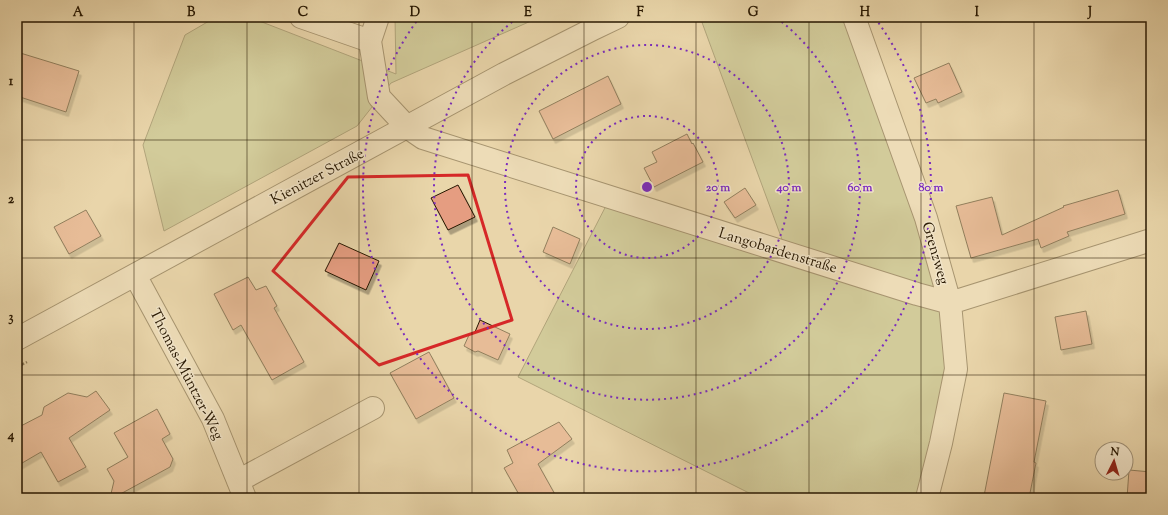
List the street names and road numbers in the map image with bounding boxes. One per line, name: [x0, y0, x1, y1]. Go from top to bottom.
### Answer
street label: Kienitzer Straße: [267, 144, 368, 211]
street label: Grenzweg: [916, 220, 954, 287]
street label: Langobardenstraße: [716, 223, 840, 279]
street label: Thomas-Müntzer-Weg: [143, 305, 228, 444]

